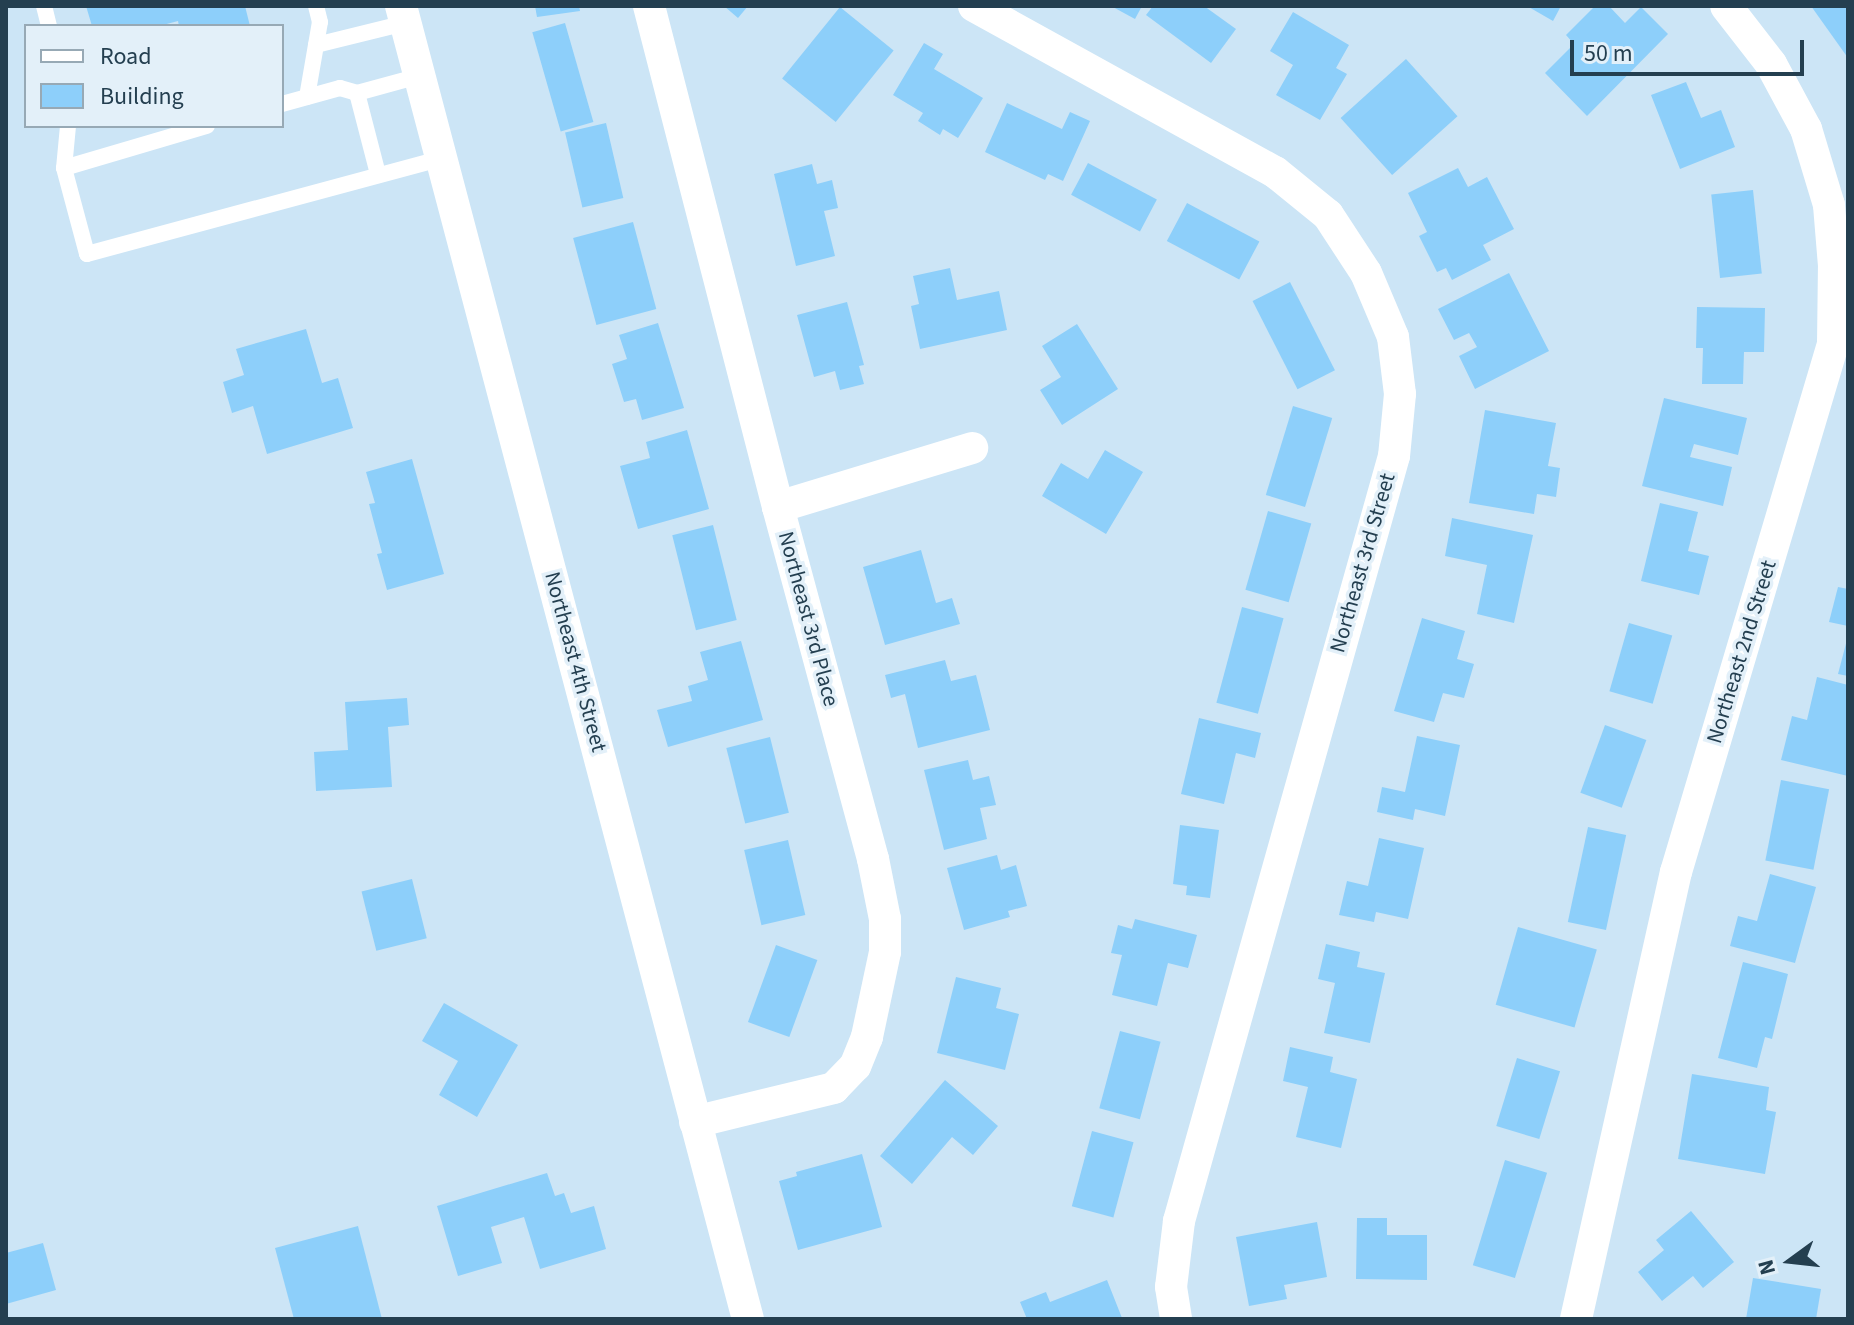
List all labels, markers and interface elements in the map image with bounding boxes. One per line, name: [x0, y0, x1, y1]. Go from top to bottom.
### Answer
legend: [24, 24, 284, 128]
scale bar: [1574, 24, 1808, 74]
text: 50 m: [1584, 36, 1633, 71]
text: Road: [100, 39, 152, 74]
text: Building: [100, 79, 184, 114]
street label: Northeast 3rd Street: [1325, 470, 1401, 656]
street label: Northeast 3rd Place: [772, 529, 844, 709]
street label: Northeast 2nd Street: [1702, 557, 1782, 747]
street label: Northeast 4th Street: [538, 569, 612, 755]
north arrow: [1750, 1221, 1830, 1301]
text: N: [1749, 1256, 1784, 1278]

